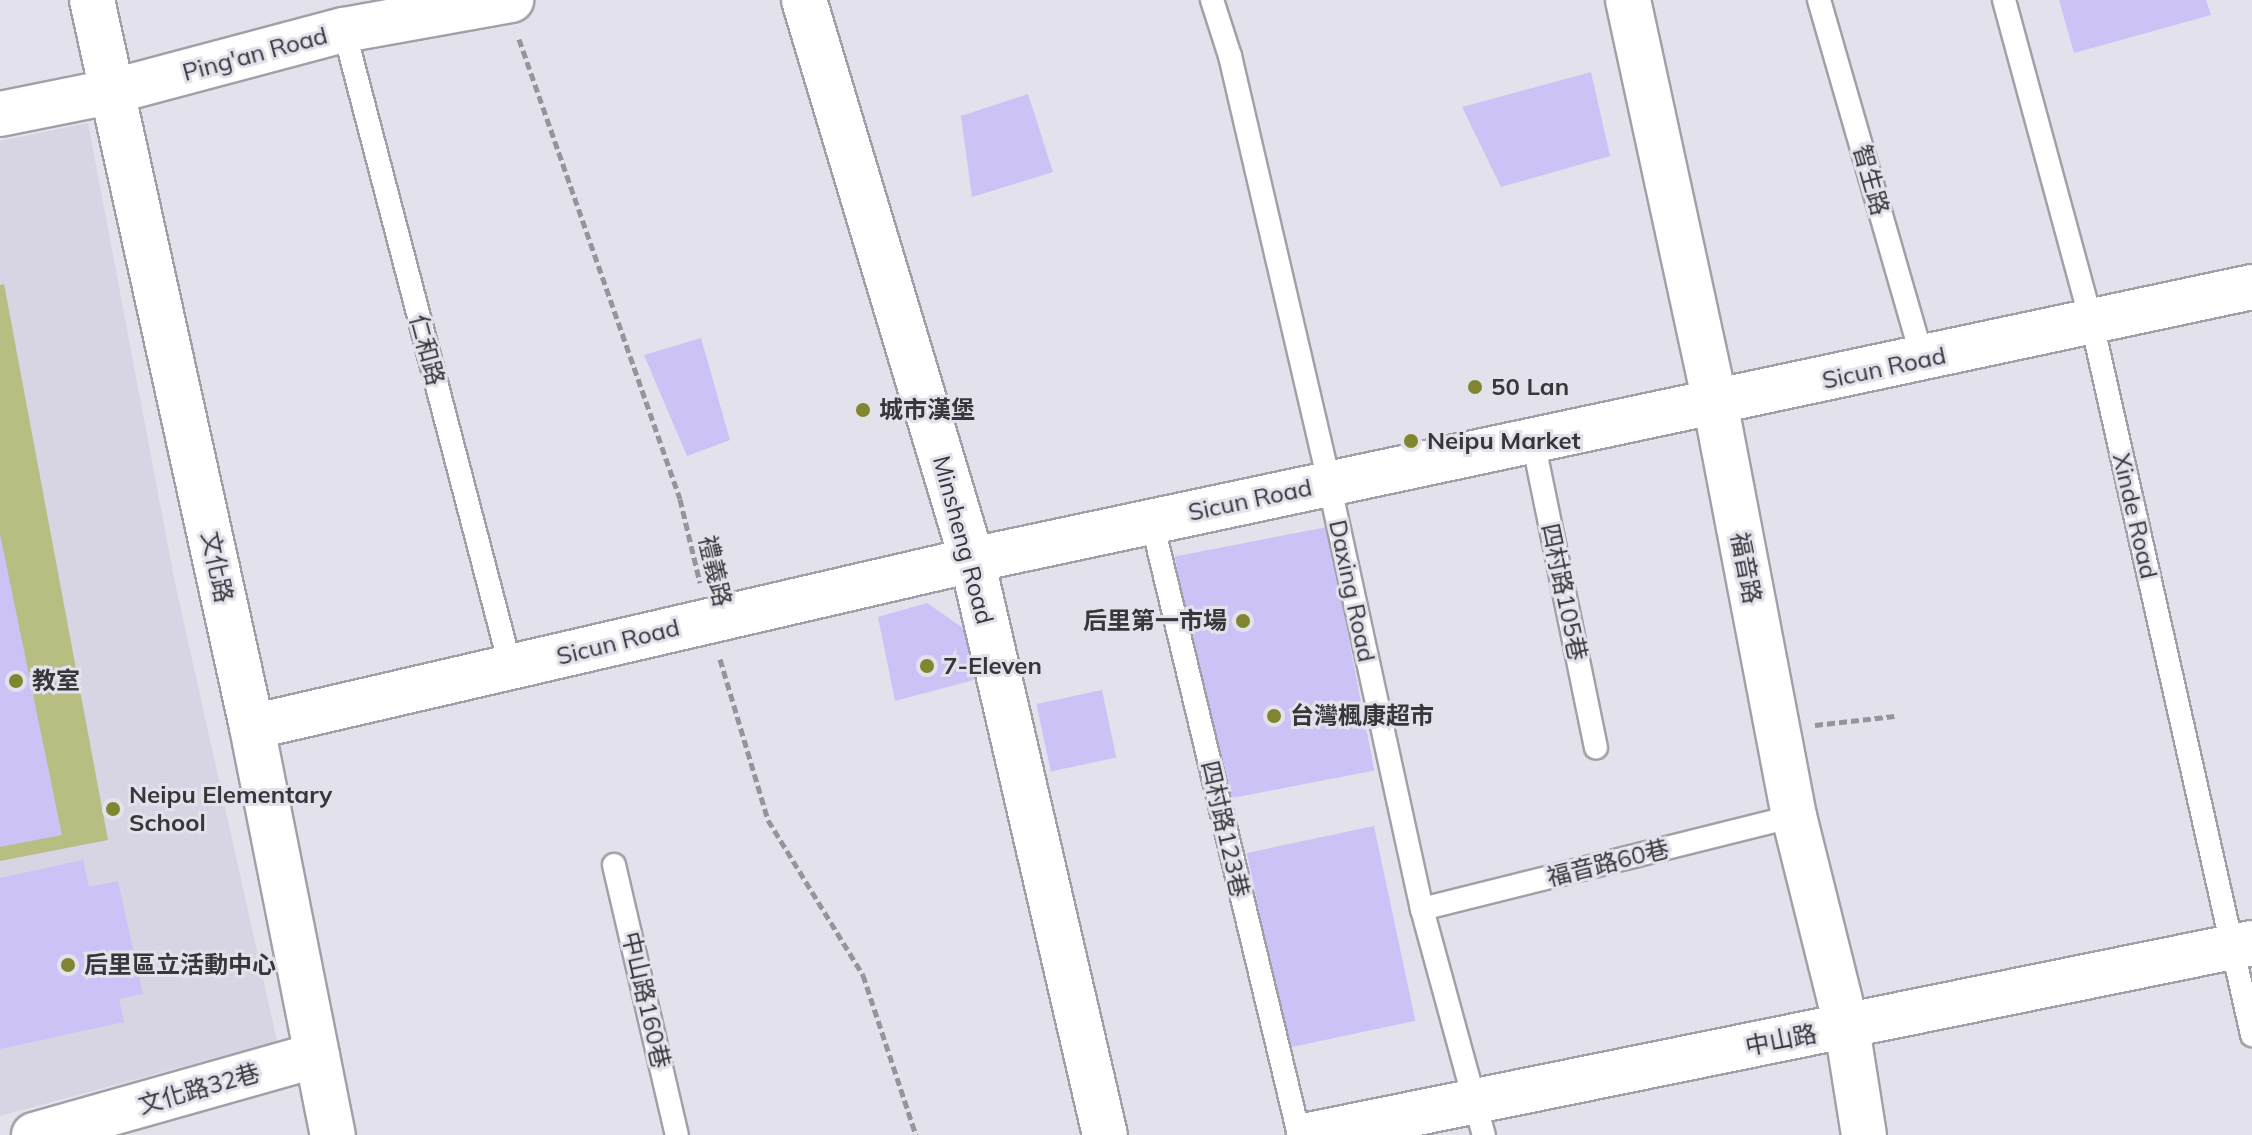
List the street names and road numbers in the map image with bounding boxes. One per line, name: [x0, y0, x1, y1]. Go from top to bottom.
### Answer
street label: Ping'an Road: [179, 21, 331, 87]
street label: 智生路: [1847, 141, 1895, 219]
street label: 仁和路: [404, 311, 450, 389]
street label: Sicun Road: [1820, 341, 1948, 395]
street label: Xinde Road: [2107, 450, 2163, 582]
street label: Minsheng Road: [927, 453, 999, 627]
street label: Sicun Road: [1186, 473, 1314, 527]
street label: Daxing Road: [1323, 517, 1381, 665]
street label: 四村路105巷: [1535, 521, 1593, 663]
street label: 文化路: [195, 529, 239, 605]
street label: 福音路: [1725, 530, 1767, 606]
street label: 禮義路: [693, 533, 737, 609]
street label: Sicun Road: [554, 613, 682, 671]
street label: 四村路123巷: [1195, 758, 1255, 900]
street label: 福音路60巷: [1544, 834, 1672, 892]
street label: 中山路160巷: [616, 929, 676, 1071]
street label: 中山路: [1743, 1019, 1819, 1061]
street label: 文化路32巷: [135, 1058, 263, 1120]

